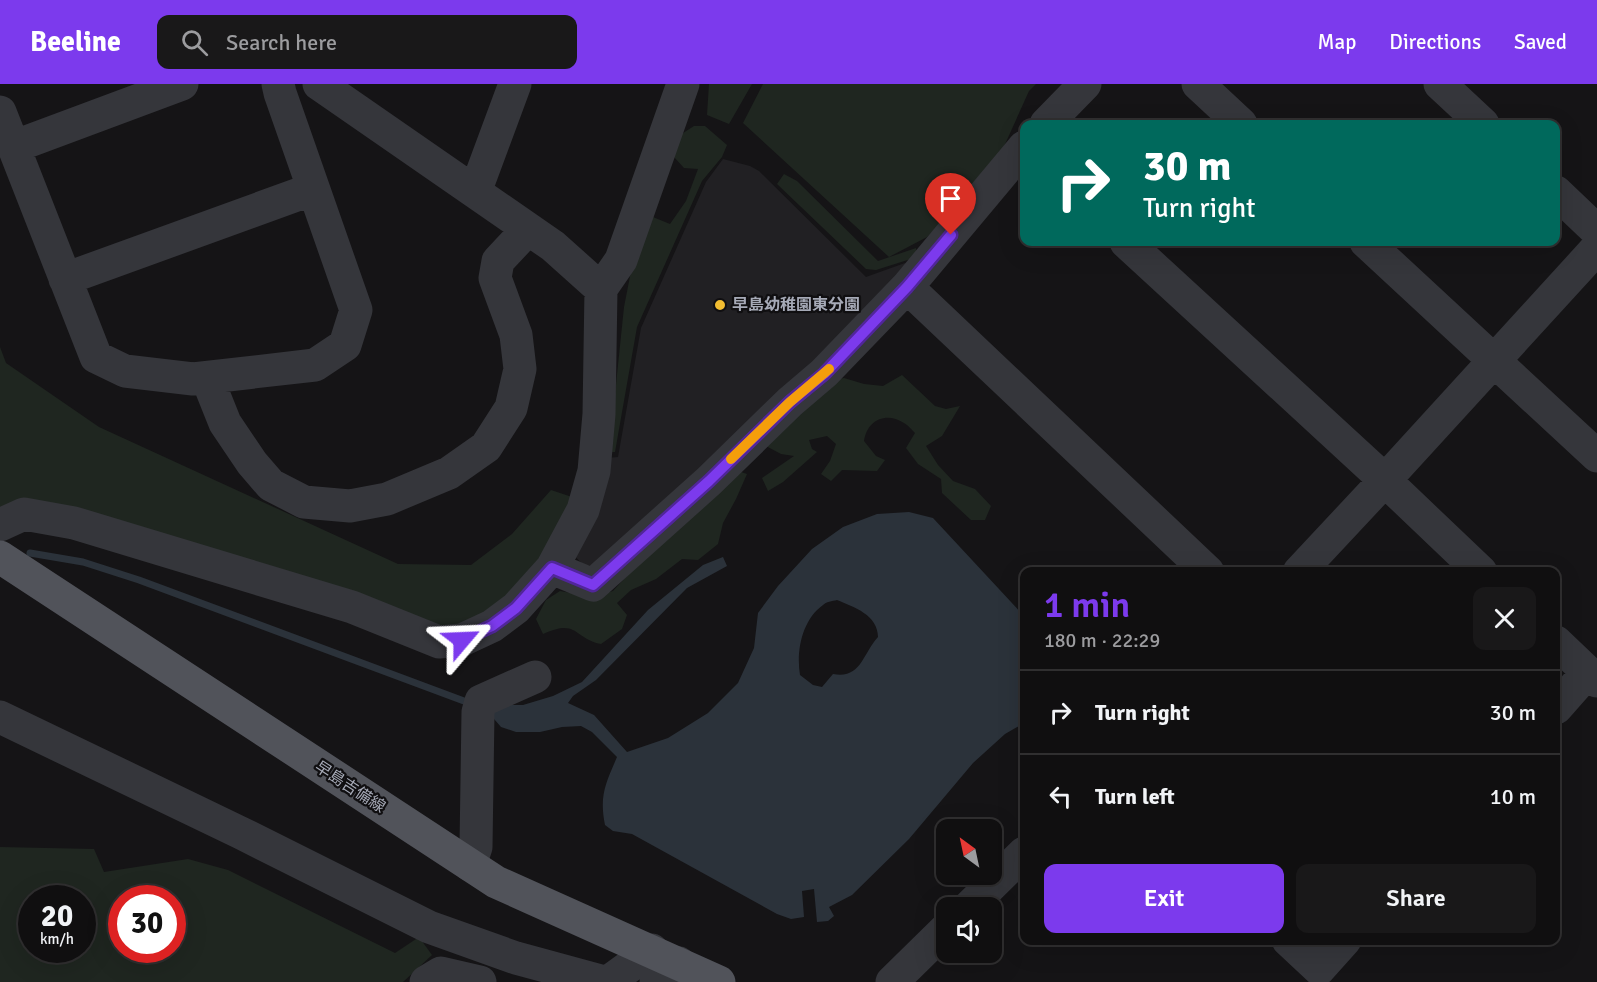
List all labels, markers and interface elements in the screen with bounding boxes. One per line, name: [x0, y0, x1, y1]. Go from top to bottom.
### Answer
search box: [157, 15, 577, 69]
text: Beeline: [30, 25, 121, 59]
icon: search: [178, 26, 211, 59]
text: Search here: [226, 29, 337, 56]
text: Map: [1318, 29, 1356, 55]
text: Directions: [1389, 29, 1481, 55]
text: Saved: [1514, 29, 1567, 55]
text: 30 m: [1143, 141, 1232, 192]
icon: right: [1044, 144, 1122, 222]
pin: [925, 173, 976, 235]
icon: arrive: [934, 182, 967, 215]
text: Turn right: [1143, 192, 1256, 225]
place label: 早島幼稚園東分園: [732, 295, 860, 315]
marker: 早島幼稚園東分園: [713, 298, 727, 312]
text: 1 min: [1044, 583, 1130, 628]
button: close: [1473, 587, 1536, 650]
position arrow: [430, 608, 494, 672]
text: 180 m · 22:29: [1044, 628, 1160, 653]
icon: right: [1044, 696, 1077, 729]
text: Turn right: [1095, 699, 1190, 726]
text: 30 m: [1490, 699, 1536, 726]
street label: 早島吉備線: [311, 757, 389, 817]
icon: left: [1044, 780, 1077, 813]
text: Turn left: [1095, 783, 1175, 810]
text: 10 m: [1490, 783, 1536, 810]
north arrow: [936, 819, 1002, 885]
map controls: [936, 819, 1002, 963]
button: Exit: [1044, 864, 1284, 933]
button: Share: [1296, 864, 1536, 933]
speed limit sign: 30: [108, 885, 186, 963]
button: sound: [936, 897, 1002, 963]
text: 20: [41, 898, 73, 935]
text: km/h: [40, 930, 74, 948]

